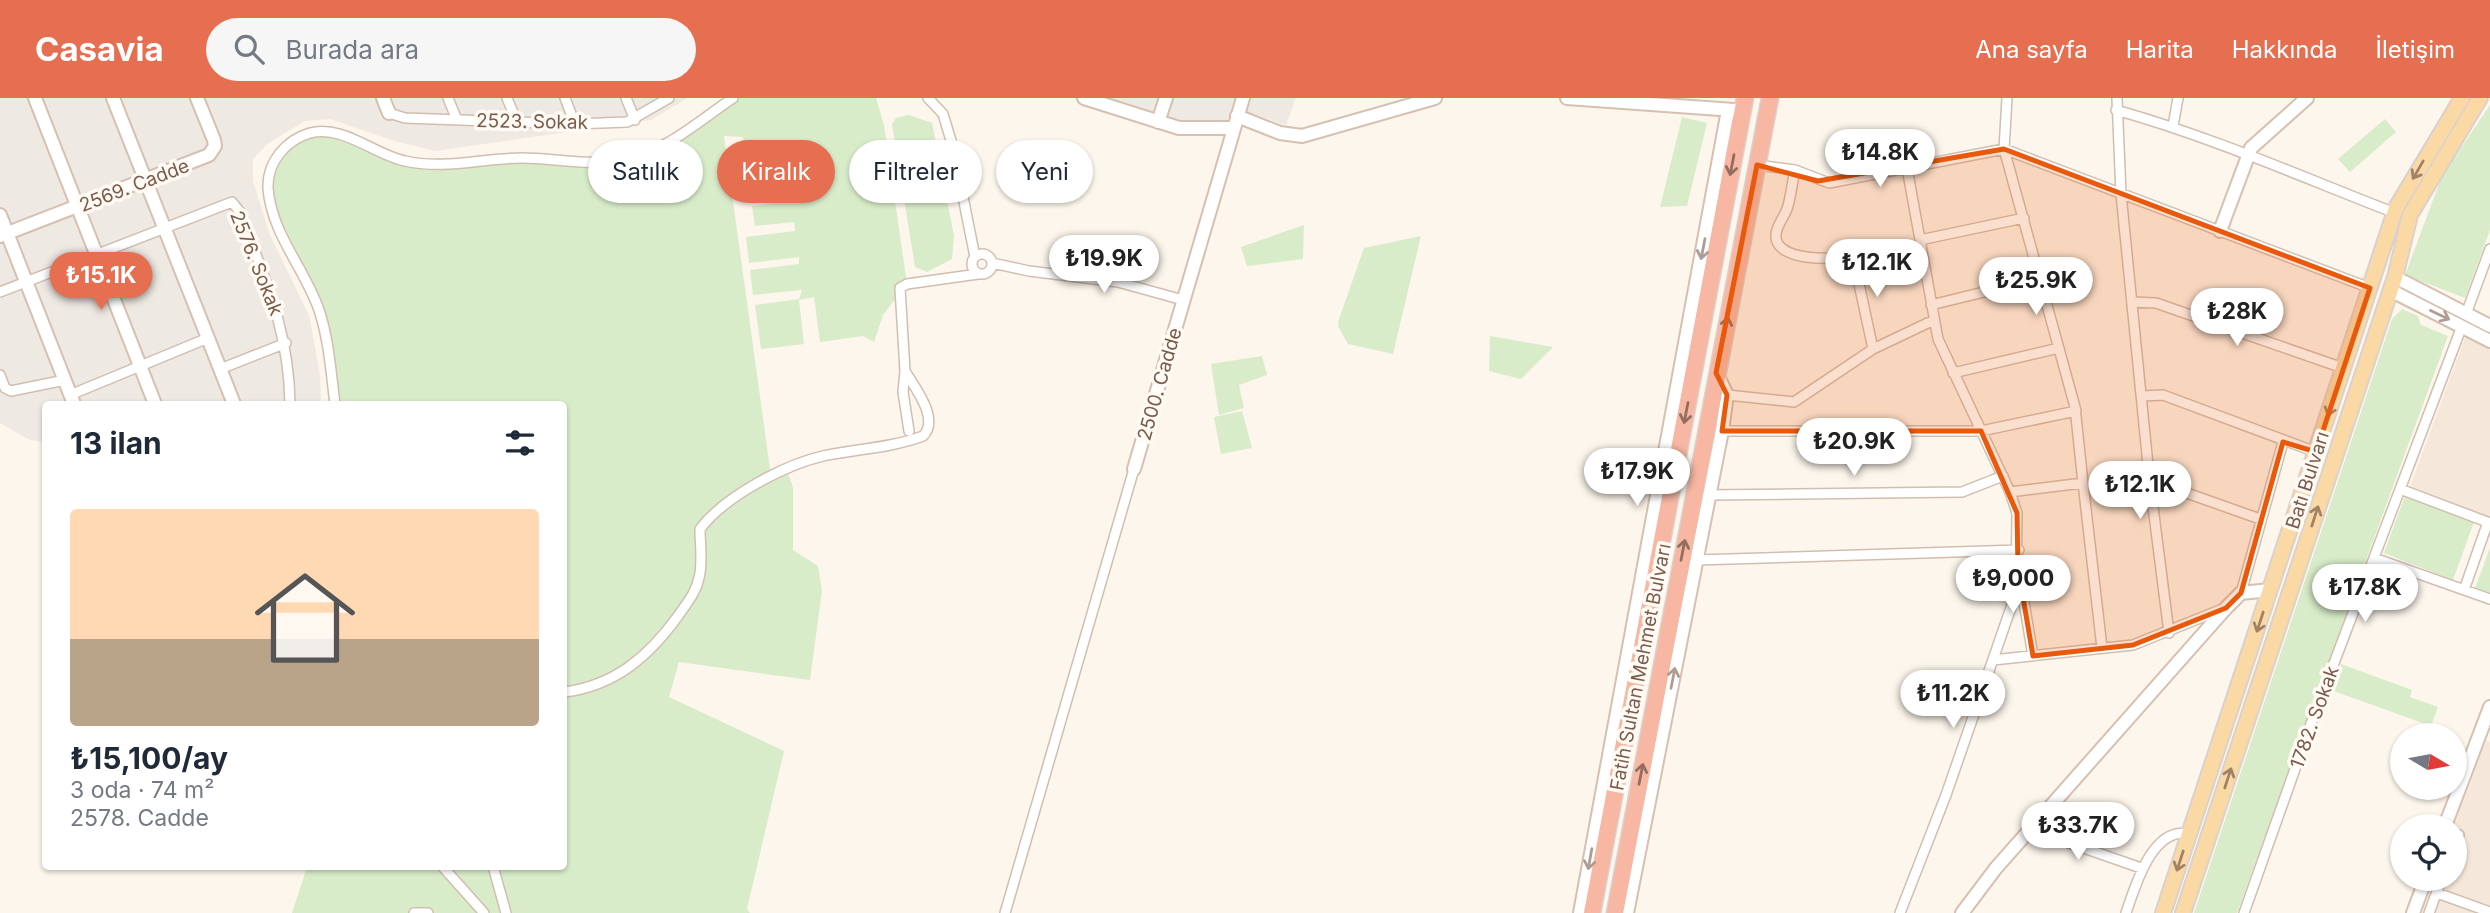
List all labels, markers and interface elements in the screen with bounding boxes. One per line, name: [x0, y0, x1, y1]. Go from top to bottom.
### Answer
search box: [206, 18, 696, 81]
text: Casavia: [35, 29, 164, 69]
icon: search: [230, 30, 268, 68]
text: Burada ara: [286, 34, 419, 65]
text: Ana sayfa: [1975, 35, 2088, 64]
text: Harita: [2126, 35, 2194, 64]
text: Hakkında: [2232, 35, 2338, 64]
text: İletişim: [2376, 35, 2455, 64]
street label: 2523. Sokak: [476, 109, 589, 134]
pin: ₺14.8K: [1823, 130, 1937, 189]
text: ₺14.8K: [1841, 138, 1919, 166]
chip: Satılık: [588, 140, 703, 203]
chip: Kiralık: [717, 140, 835, 203]
chip: Filtreler: [849, 140, 982, 203]
chip: Yeni: [996, 140, 1093, 203]
one-way arrow: [1725, 153, 1738, 176]
street label: 2569. Cadde: [76, 154, 192, 217]
one-way arrow: [2411, 160, 2425, 180]
street label: 2576. Sokak: [225, 208, 288, 319]
pin: ₺19.9K: [1047, 236, 1161, 295]
one-way arrow: [1695, 237, 1709, 260]
pin: ₺12.1K: [1820, 240, 1934, 299]
text: ₺19.9K: [1065, 244, 1143, 272]
text: ₺12.1K: [1841, 248, 1913, 276]
pin: ₺15.1K: [44, 252, 158, 312]
pin: ₺25.9K: [1979, 258, 2093, 317]
text: ₺15.1K: [66, 261, 136, 289]
text: ₺25.9K: [1995, 266, 2077, 294]
pin: ₺28K: [2196, 288, 2278, 348]
text: ₺28K: [2207, 297, 2267, 325]
one-way arrow: [2429, 309, 2450, 323]
one-way arrow: [1719, 316, 1733, 339]
street label: 2500. Cadde: [1132, 325, 1187, 443]
one-way arrow: [2324, 394, 2336, 416]
one-way arrow: [1679, 401, 1692, 424]
pin: ₺20.9K: [1797, 418, 1911, 478]
icon: filters: [501, 424, 539, 462]
text: 13 ilan: [70, 425, 162, 461]
text: ₺20.9K: [1812, 427, 1896, 455]
street label: Batı Bulvarı: [2281, 429, 2334, 532]
pin: ₺17.9K: [1580, 448, 1694, 508]
text: ₺17.9K: [1600, 457, 1674, 485]
pin: ₺12.1K: [2083, 462, 2197, 521]
text: ₺12.1K: [2104, 470, 2176, 498]
one-way arrow: [2309, 505, 2322, 527]
one-way arrow: [1677, 539, 1691, 562]
street label: Fatih Sultan Mehmet Bulvarı: [1605, 542, 1676, 793]
icon: home: [242, 555, 368, 681]
pin: ₺9,000: [1956, 556, 2070, 615]
text: ₺9,000: [1972, 564, 2054, 592]
pin: ₺17.8K: [2308, 564, 2422, 624]
text: ₺17.8K: [2328, 573, 2402, 601]
one-way arrow: [2252, 610, 2265, 632]
street label: 1782. Sokak: [2285, 662, 2344, 772]
one-way arrow: [1667, 667, 1681, 690]
pin: ₺11.2K: [1896, 670, 2010, 730]
text: ₺11.2K: [1916, 679, 1990, 707]
north arrow: [2390, 723, 2468, 800]
map controls: [2390, 723, 2467, 891]
text: ₺15,100/ay: [70, 740, 228, 776]
one-way arrow: [1635, 763, 1649, 786]
one-way arrow: [2223, 768, 2235, 790]
text: 3 oda · 74 m²: [70, 776, 214, 804]
pin: ₺33.7K: [2021, 802, 2135, 862]
text: 2578. Cadde: [70, 804, 209, 832]
text: ₺33.7K: [2037, 811, 2119, 839]
button: locate: [2390, 814, 2467, 891]
one-way arrow: [1583, 847, 1596, 869]
one-way arrow: [2173, 850, 2186, 872]

